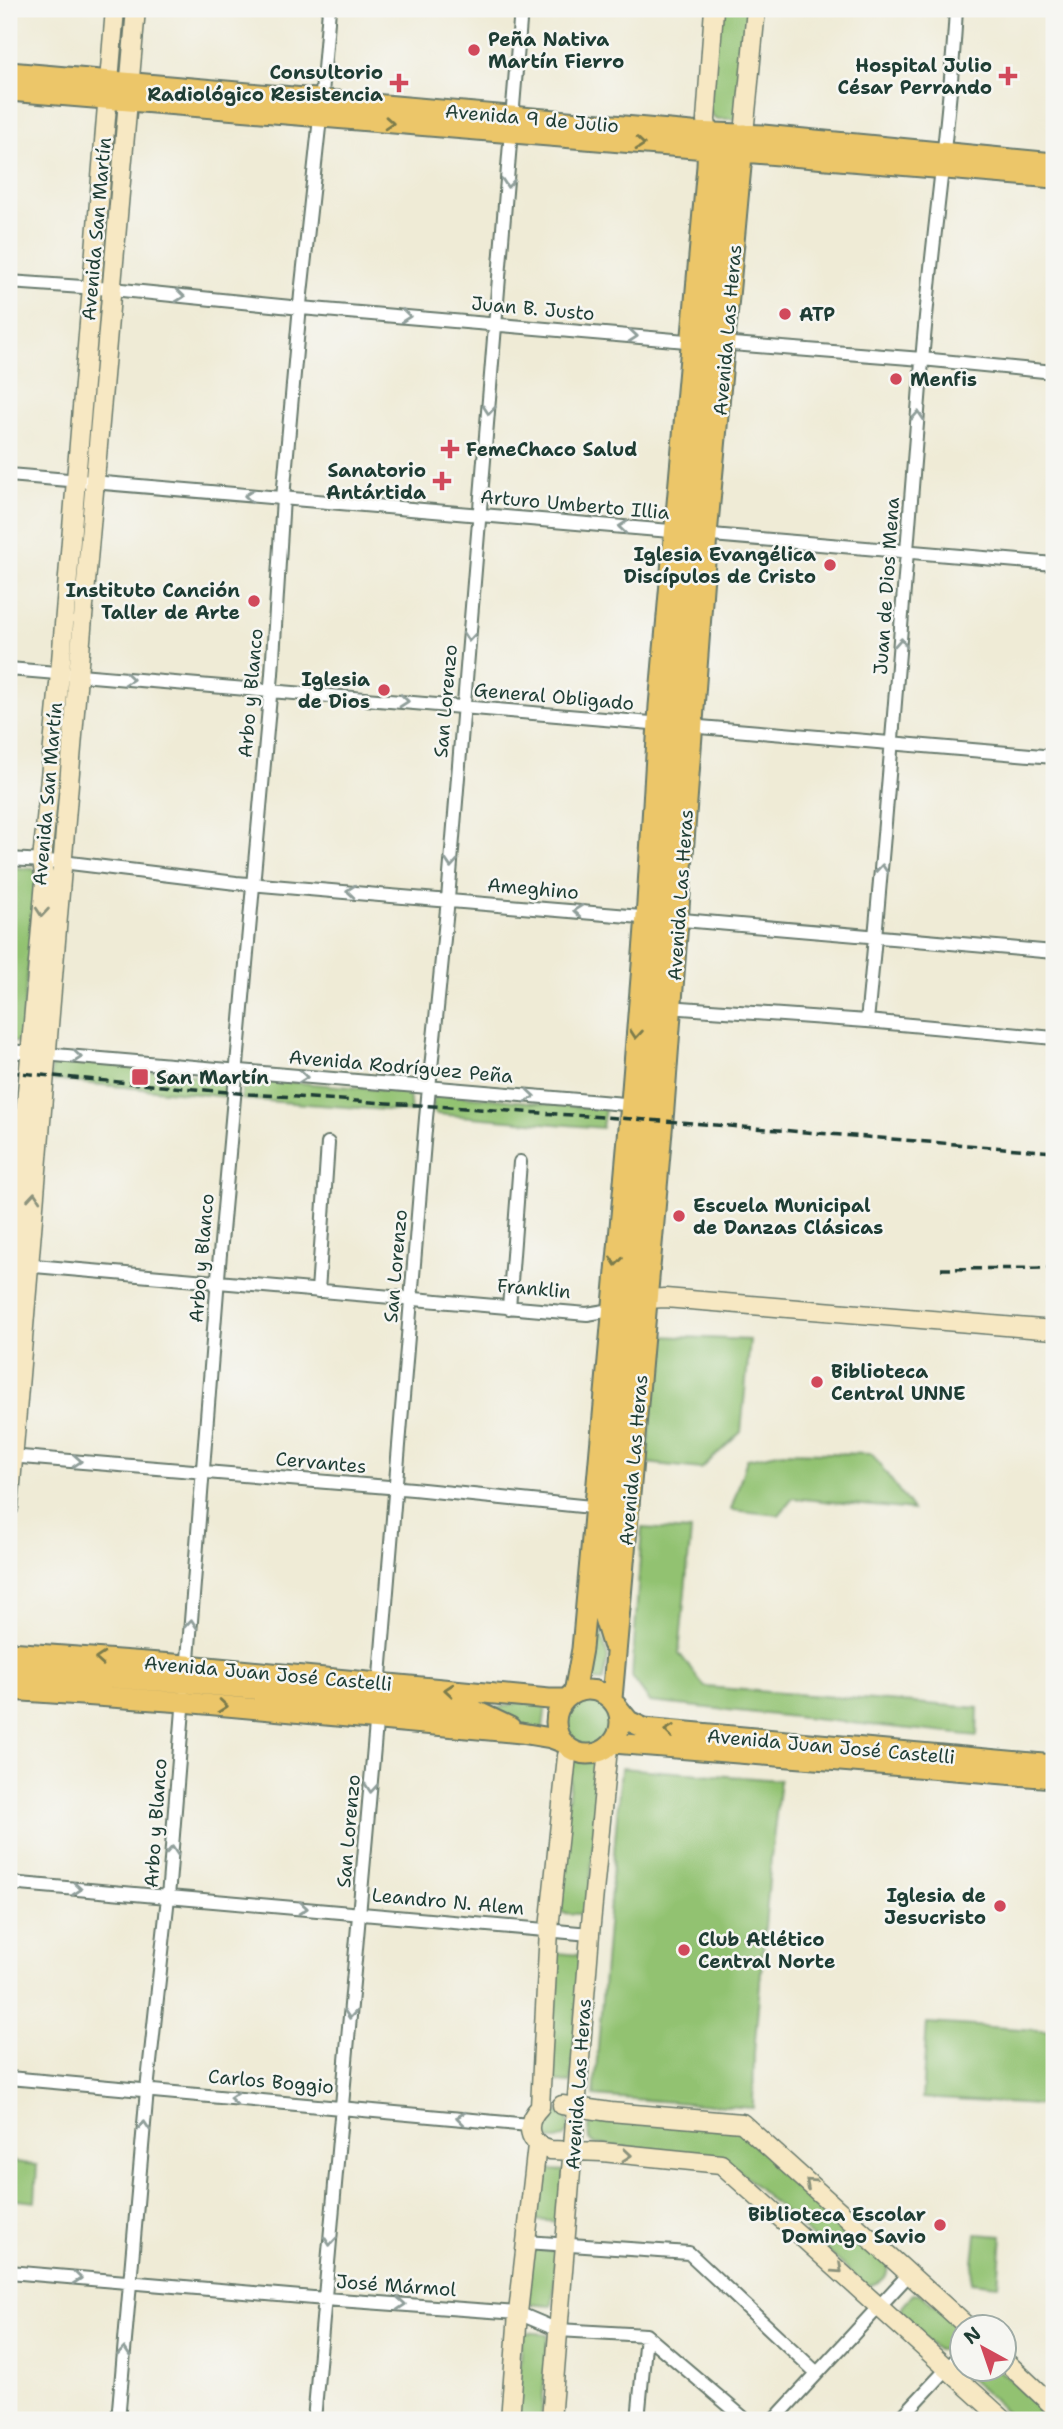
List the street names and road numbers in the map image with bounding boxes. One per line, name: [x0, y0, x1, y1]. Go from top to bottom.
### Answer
street label: Avenida 9 de Julio: [444, 98, 620, 139]
street label: Avenida San Martín: [76, 136, 117, 322]
street label: Avenida Las Heras: [708, 243, 747, 417]
street label: Juan B. Justo: [470, 291, 596, 326]
street label: Arturo Umberto Illia: [479, 484, 671, 525]
street label: Juan de Dios Mena: [868, 496, 905, 676]
street label: Arbo y Blanco: [232, 627, 269, 759]
street label: San Lorenzo: [428, 643, 463, 759]
street label: General Obligado: [473, 677, 635, 716]
street label: Avenida San Martín: [27, 701, 68, 887]
street label: Avenida Las Heras: [662, 808, 699, 982]
street label: Ameghino: [486, 872, 580, 905]
street label: Avenida Rodríguez Peña: [288, 1044, 514, 1089]
street label: Arbo y Blanco: [183, 1192, 220, 1324]
street label: San Lorenzo: [378, 1208, 413, 1324]
street label: Franklin: [496, 1273, 572, 1304]
street label: Avenida Las Heras: [614, 1373, 653, 1547]
street label: Cervantes: [274, 1446, 368, 1479]
street label: Avenida Juan José Castelli: [143, 1650, 393, 1697]
street label: Avenida Juan José Castelli: [706, 1723, 956, 1770]
street label: Arbo y Blanco: [139, 1757, 172, 1889]
street label: San Lorenzo: [331, 1773, 366, 1889]
street label: Leandro N. Alem: [371, 1882, 525, 1921]
street label: Avenida Las Heras: [560, 1997, 597, 2171]
street label: Carlos Boggio: [207, 2064, 335, 2099]
street label: José Mármol: [335, 2269, 457, 2302]

